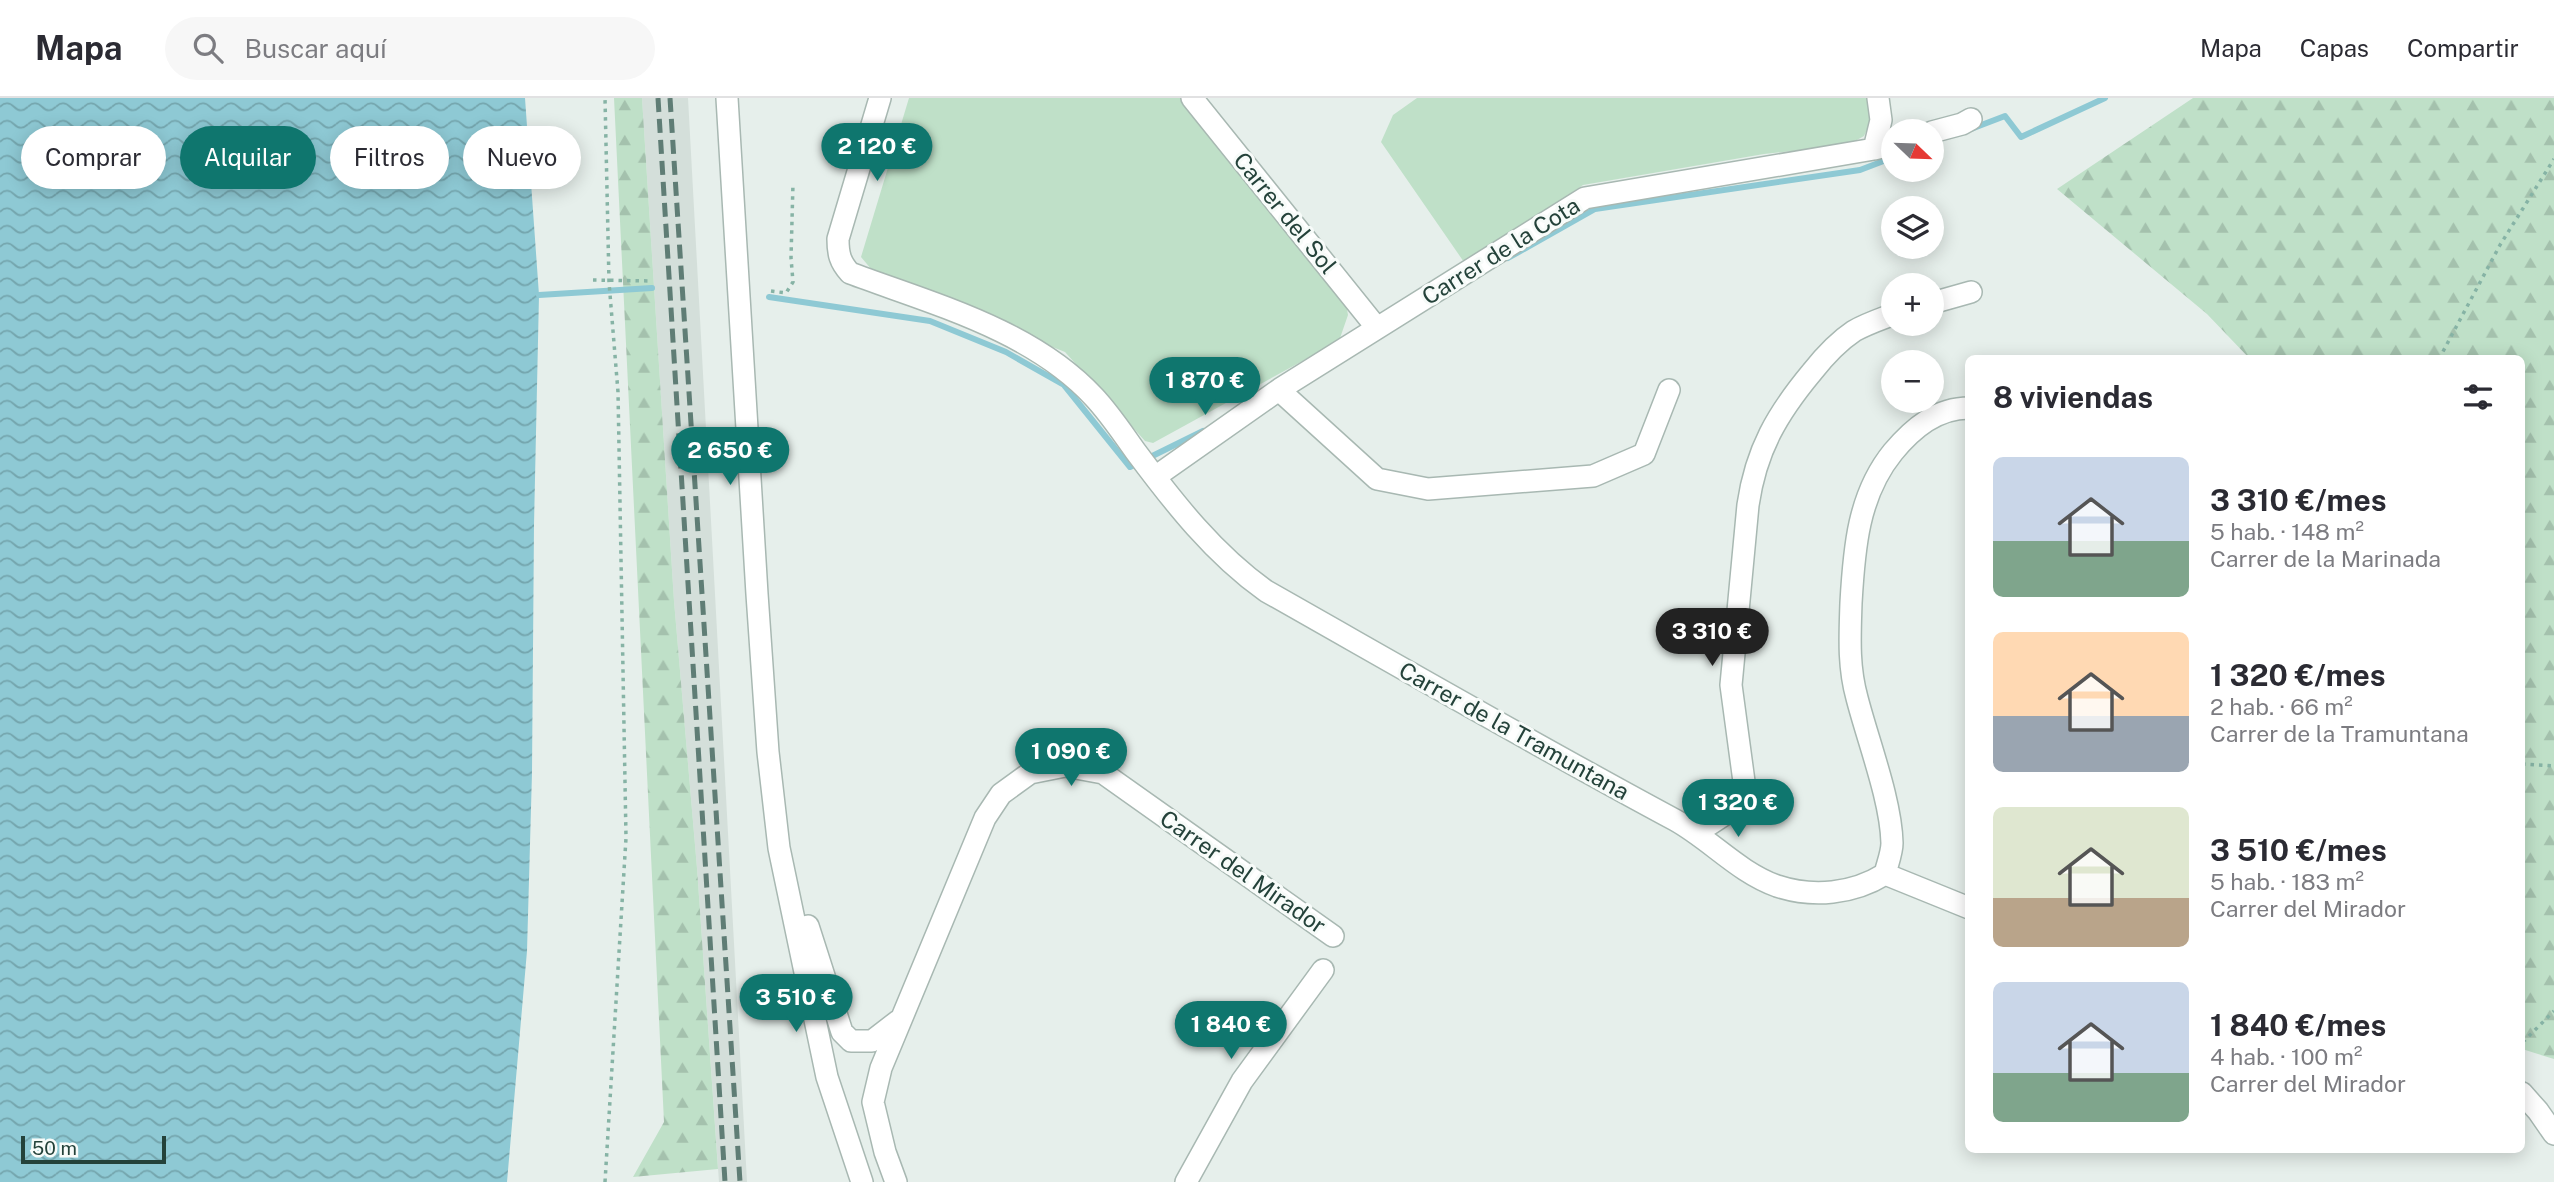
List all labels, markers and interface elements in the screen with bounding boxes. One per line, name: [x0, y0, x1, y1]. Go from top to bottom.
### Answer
search box: [165, 17, 655, 80]
text: Mapa: [35, 29, 123, 67]
icon: search: [189, 29, 227, 67]
text: Buscar aquí: [245, 33, 386, 64]
text: Mapa: [2200, 34, 2262, 62]
text: Capas: [2300, 34, 2369, 62]
text: Compartir: [2407, 34, 2519, 62]
north arrow: [1881, 119, 1944, 182]
map controls: [1881, 119, 1944, 413]
pin: 2 120 €: [812, 123, 942, 183]
chip: Comprar: [21, 126, 166, 189]
chip: Alquilar: [180, 126, 316, 189]
chip: Filtros: [330, 126, 449, 189]
chip: Nuevo: [463, 126, 581, 189]
text: 2 120 €: [837, 132, 917, 159]
street label: Carrer del Sol: [1228, 147, 1343, 279]
street label: Carrer de la Cota: [1417, 191, 1585, 310]
button: layers: [1881, 196, 1944, 259]
button: +: [1881, 273, 1944, 336]
button: −: [1881, 350, 1944, 413]
pin: 1 870 €: [1140, 358, 1270, 417]
text: 1 870 €: [1165, 366, 1245, 393]
icon: filters: [2459, 378, 2497, 416]
text: 8 viviendas: [1993, 379, 2153, 415]
pin: 2 650 €: [665, 428, 795, 487]
text: 2 650 €: [687, 436, 773, 463]
text: 3 310 €/mes: [2210, 482, 2387, 518]
icon: home: [2049, 485, 2133, 569]
text: 5 hab. · 148 m²: [2210, 518, 2364, 545]
text: Carrer de la Marinada: [2210, 545, 2441, 572]
pin: 3 310 €: [1647, 608, 1777, 668]
text: 3 310 €: [1672, 617, 1752, 644]
street label: Carrer de la Tramuntana: [1395, 656, 1634, 805]
text: 1 320 €/mes: [2210, 657, 2386, 693]
icon: home: [2049, 660, 2133, 744]
text: 2 hab. · 66 m²: [2210, 693, 2353, 720]
text: Carrer de la Tramuntana: [2210, 720, 2469, 747]
pin: 1 090 €: [1006, 728, 1136, 788]
text: 1 090 €: [1031, 737, 1111, 764]
pin: 1 320 €: [1673, 780, 1803, 839]
text: 1 320 €: [1698, 788, 1778, 815]
street label: Carrer del Mirador: [1155, 804, 1331, 939]
text: 3 510 €/mes: [2210, 832, 2387, 868]
icon: home: [2049, 835, 2133, 919]
text: 5 hab. · 183 m²: [2210, 868, 2364, 895]
text: Carrer del Mirador: [2210, 895, 2406, 922]
pin: 3 510 €: [731, 974, 861, 1034]
text: 3 510 €: [756, 983, 836, 1010]
pin: 1 840 €: [1166, 1002, 1296, 1061]
text: 1 840 €/mes: [2210, 1007, 2386, 1043]
text: 1 840 €: [1191, 1010, 1271, 1037]
icon: home: [2049, 1010, 2133, 1094]
text: 4 hab. · 100 m²: [2210, 1043, 2362, 1070]
text: Carrer del Mirador: [2210, 1070, 2406, 1097]
scale bar: [21, 1133, 166, 1165]
text: 50 m: [32, 1137, 77, 1159]

